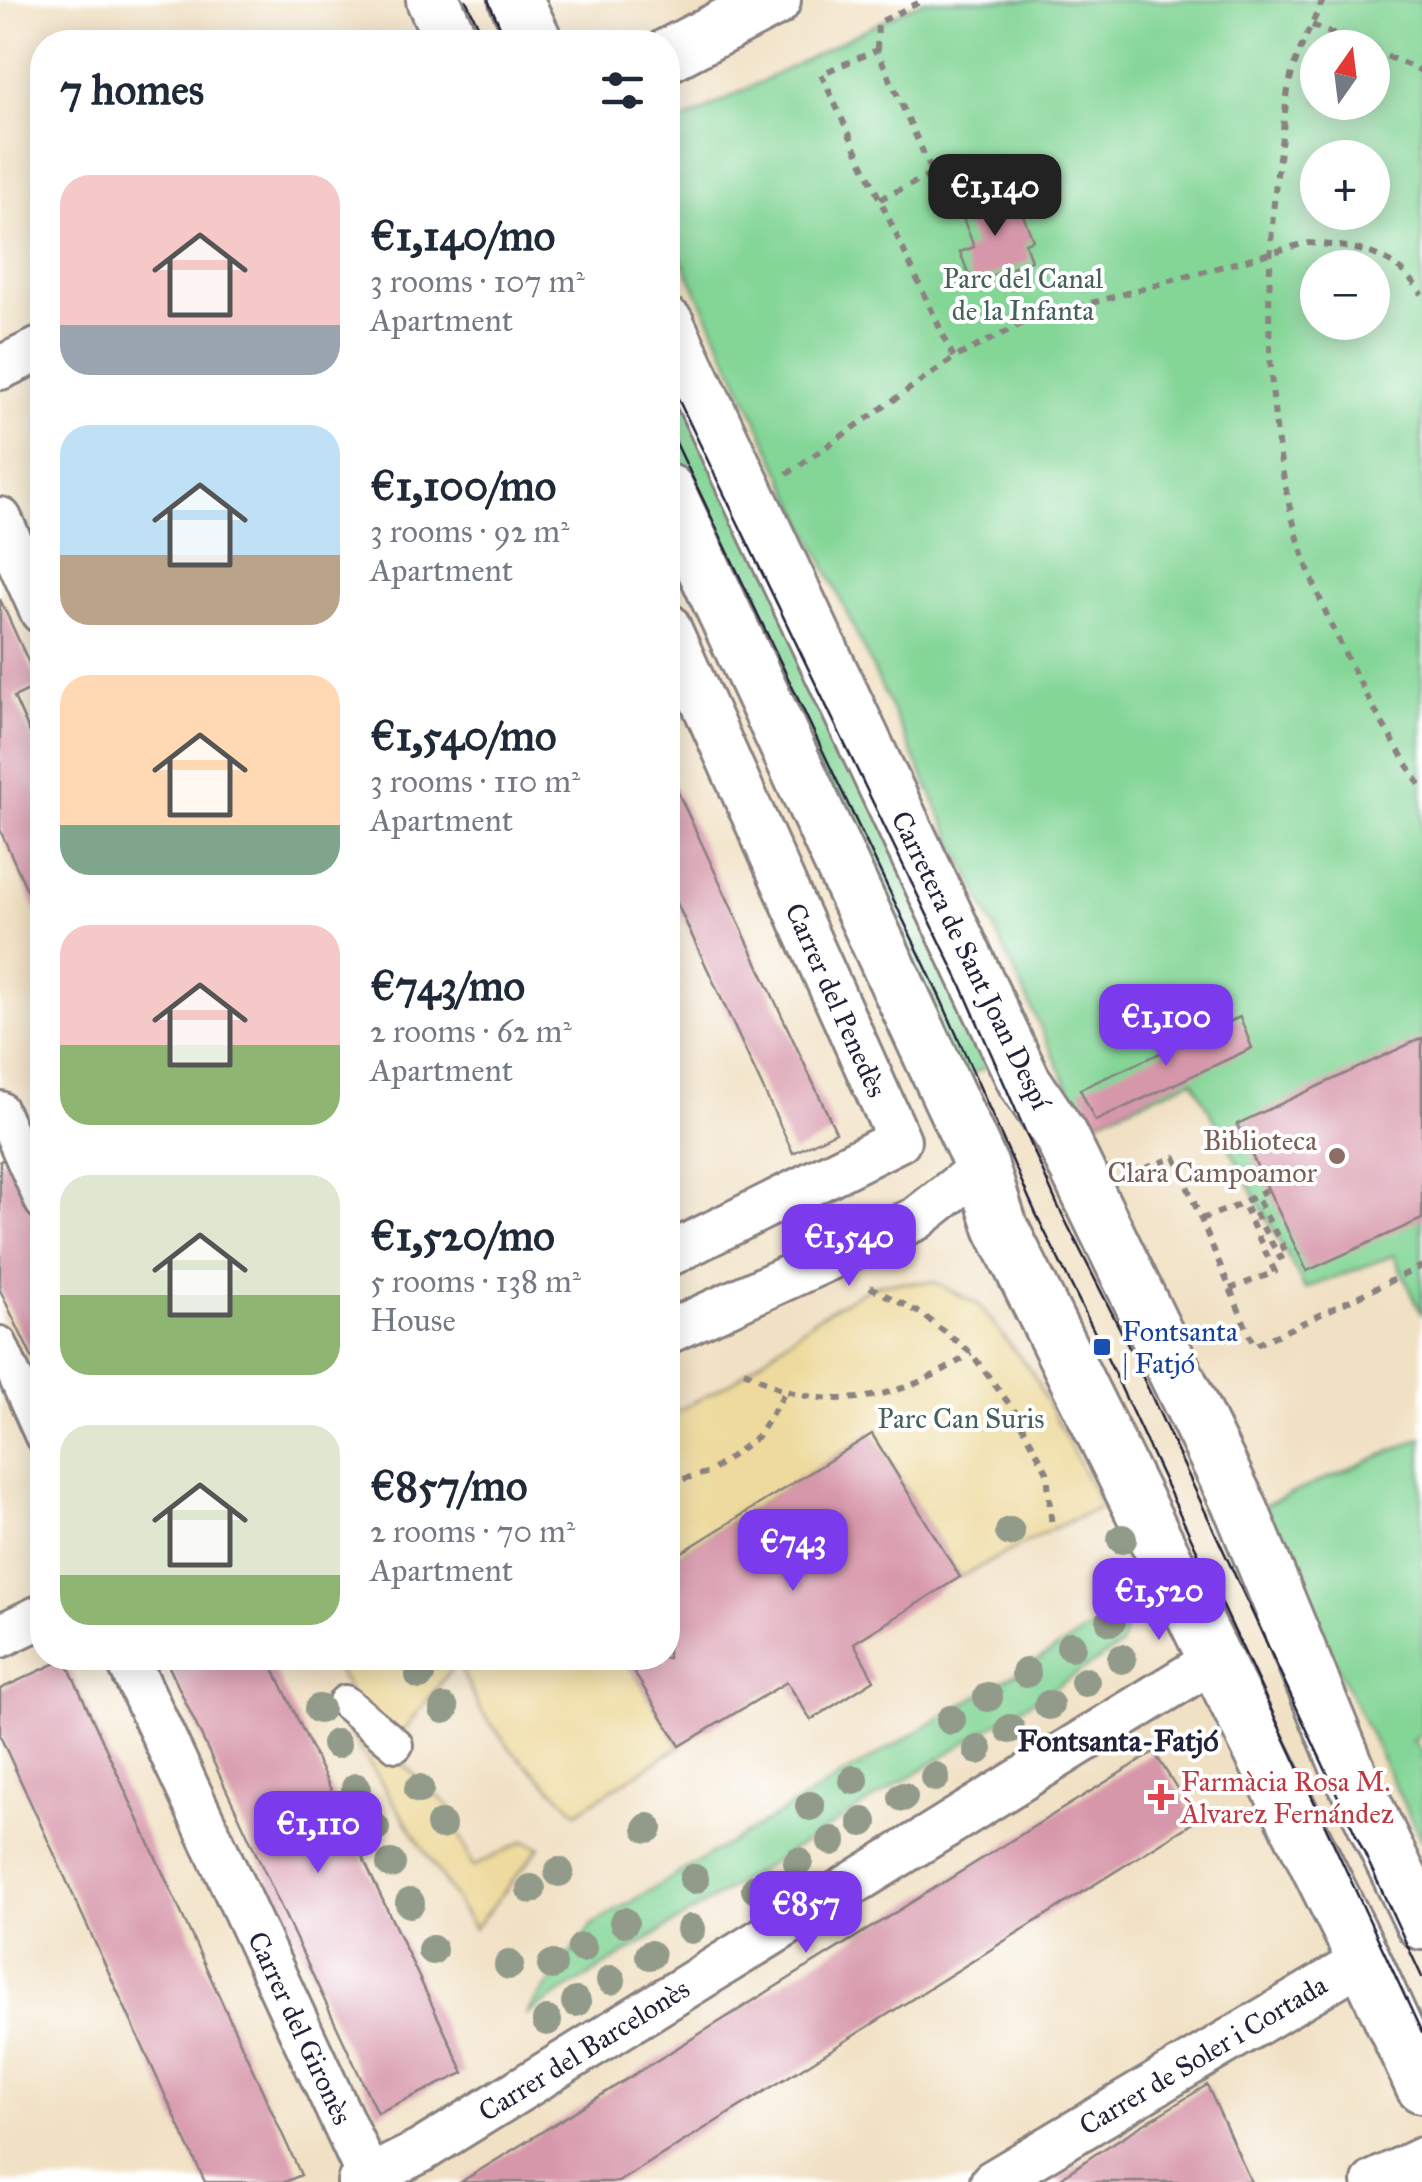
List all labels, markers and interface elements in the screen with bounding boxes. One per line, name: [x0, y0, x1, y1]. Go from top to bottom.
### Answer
north arrow: [1300, 30, 1390, 120]
map controls: [1300, 30, 1390, 340]
icon: filters: [595, 63, 650, 118]
text: 7 homes: [60, 64, 204, 116]
button: +: [1300, 140, 1390, 230]
pin: €1,140: [914, 154, 1076, 239]
text: €1,140: [950, 167, 1040, 206]
text: €1,140/mo: [370, 210, 555, 262]
icon: home: [140, 215, 260, 335]
button: −: [1300, 250, 1390, 340]
park label: Parc del Canal de la Infanta: [943, 261, 1104, 328]
text: 3 rooms · 107 m²: [370, 262, 585, 301]
text: Apartment: [370, 301, 513, 340]
text: €1,100/mo: [370, 460, 556, 512]
icon: home: [140, 465, 260, 585]
text: 3 rooms · 92 m²: [370, 512, 570, 551]
text: Apartment: [370, 551, 513, 590]
text: €1,540/mo: [370, 710, 556, 762]
icon: home: [140, 715, 260, 835]
text: 3 rooms · 110 m²: [370, 762, 580, 801]
text: Apartment: [370, 801, 513, 840]
street label: Carretera de Sant Joan Despí: [883, 805, 1059, 1116]
street label: Carrer del Penedès: [778, 897, 894, 1103]
text: €743/mo: [370, 960, 525, 1012]
icon: home: [140, 965, 260, 1085]
pin: €1,100: [1085, 984, 1247, 1069]
text: €1,100: [1121, 997, 1211, 1036]
text: 2 rooms · 62 m²: [370, 1012, 572, 1051]
text: Apartment: [370, 1051, 513, 1090]
place label: Biblioteca Clara Campoamor: [1107, 1123, 1317, 1190]
marker: Biblioteca Clara Campoamor: [1326, 1145, 1348, 1167]
pin: €1,540: [768, 1204, 930, 1289]
text: €1,520/mo: [370, 1210, 555, 1262]
icon: home: [140, 1215, 260, 1335]
text: €1,540: [804, 1217, 894, 1256]
text: 5 rooms · 138 m²: [370, 1262, 581, 1301]
text: House: [370, 1301, 456, 1340]
place label: Fontsanta | Fatjó: [1122, 1314, 1238, 1381]
marker: Fontsanta | Fatjó: [1091, 1336, 1113, 1358]
park label: Parc Can Suris: [877, 1401, 1045, 1436]
text: €857/mo: [370, 1460, 527, 1512]
icon: home: [140, 1465, 260, 1585]
pin: €743: [734, 1509, 852, 1594]
text: 2 rooms · 70 m²: [370, 1512, 575, 1551]
text: €743: [760, 1522, 826, 1561]
text: Apartment: [370, 1551, 513, 1590]
pin: €1,520: [1078, 1558, 1240, 1643]
text: €1,520: [1114, 1571, 1204, 1610]
district label: Fontsanta-Fatjó: [1017, 1723, 1219, 1759]
place label: Farmàcia Rosa M. Àlvarez Fernández: [1180, 1764, 1394, 1831]
marker: Farmàcia Rosa M. Àlvarez Fernández: [1150, 1786, 1172, 1808]
pin: €1,110: [237, 1791, 399, 1876]
text: €1,110: [276, 1804, 360, 1843]
pin: €857: [747, 1871, 865, 1956]
text: €857: [772, 1884, 840, 1923]
street label: Carrer del Gironès: [240, 1926, 360, 2130]
street label: Carrer de Soler i Cortada: [1073, 1967, 1333, 2143]
street label: Carrer del Barcelonès: [472, 1971, 696, 2129]

